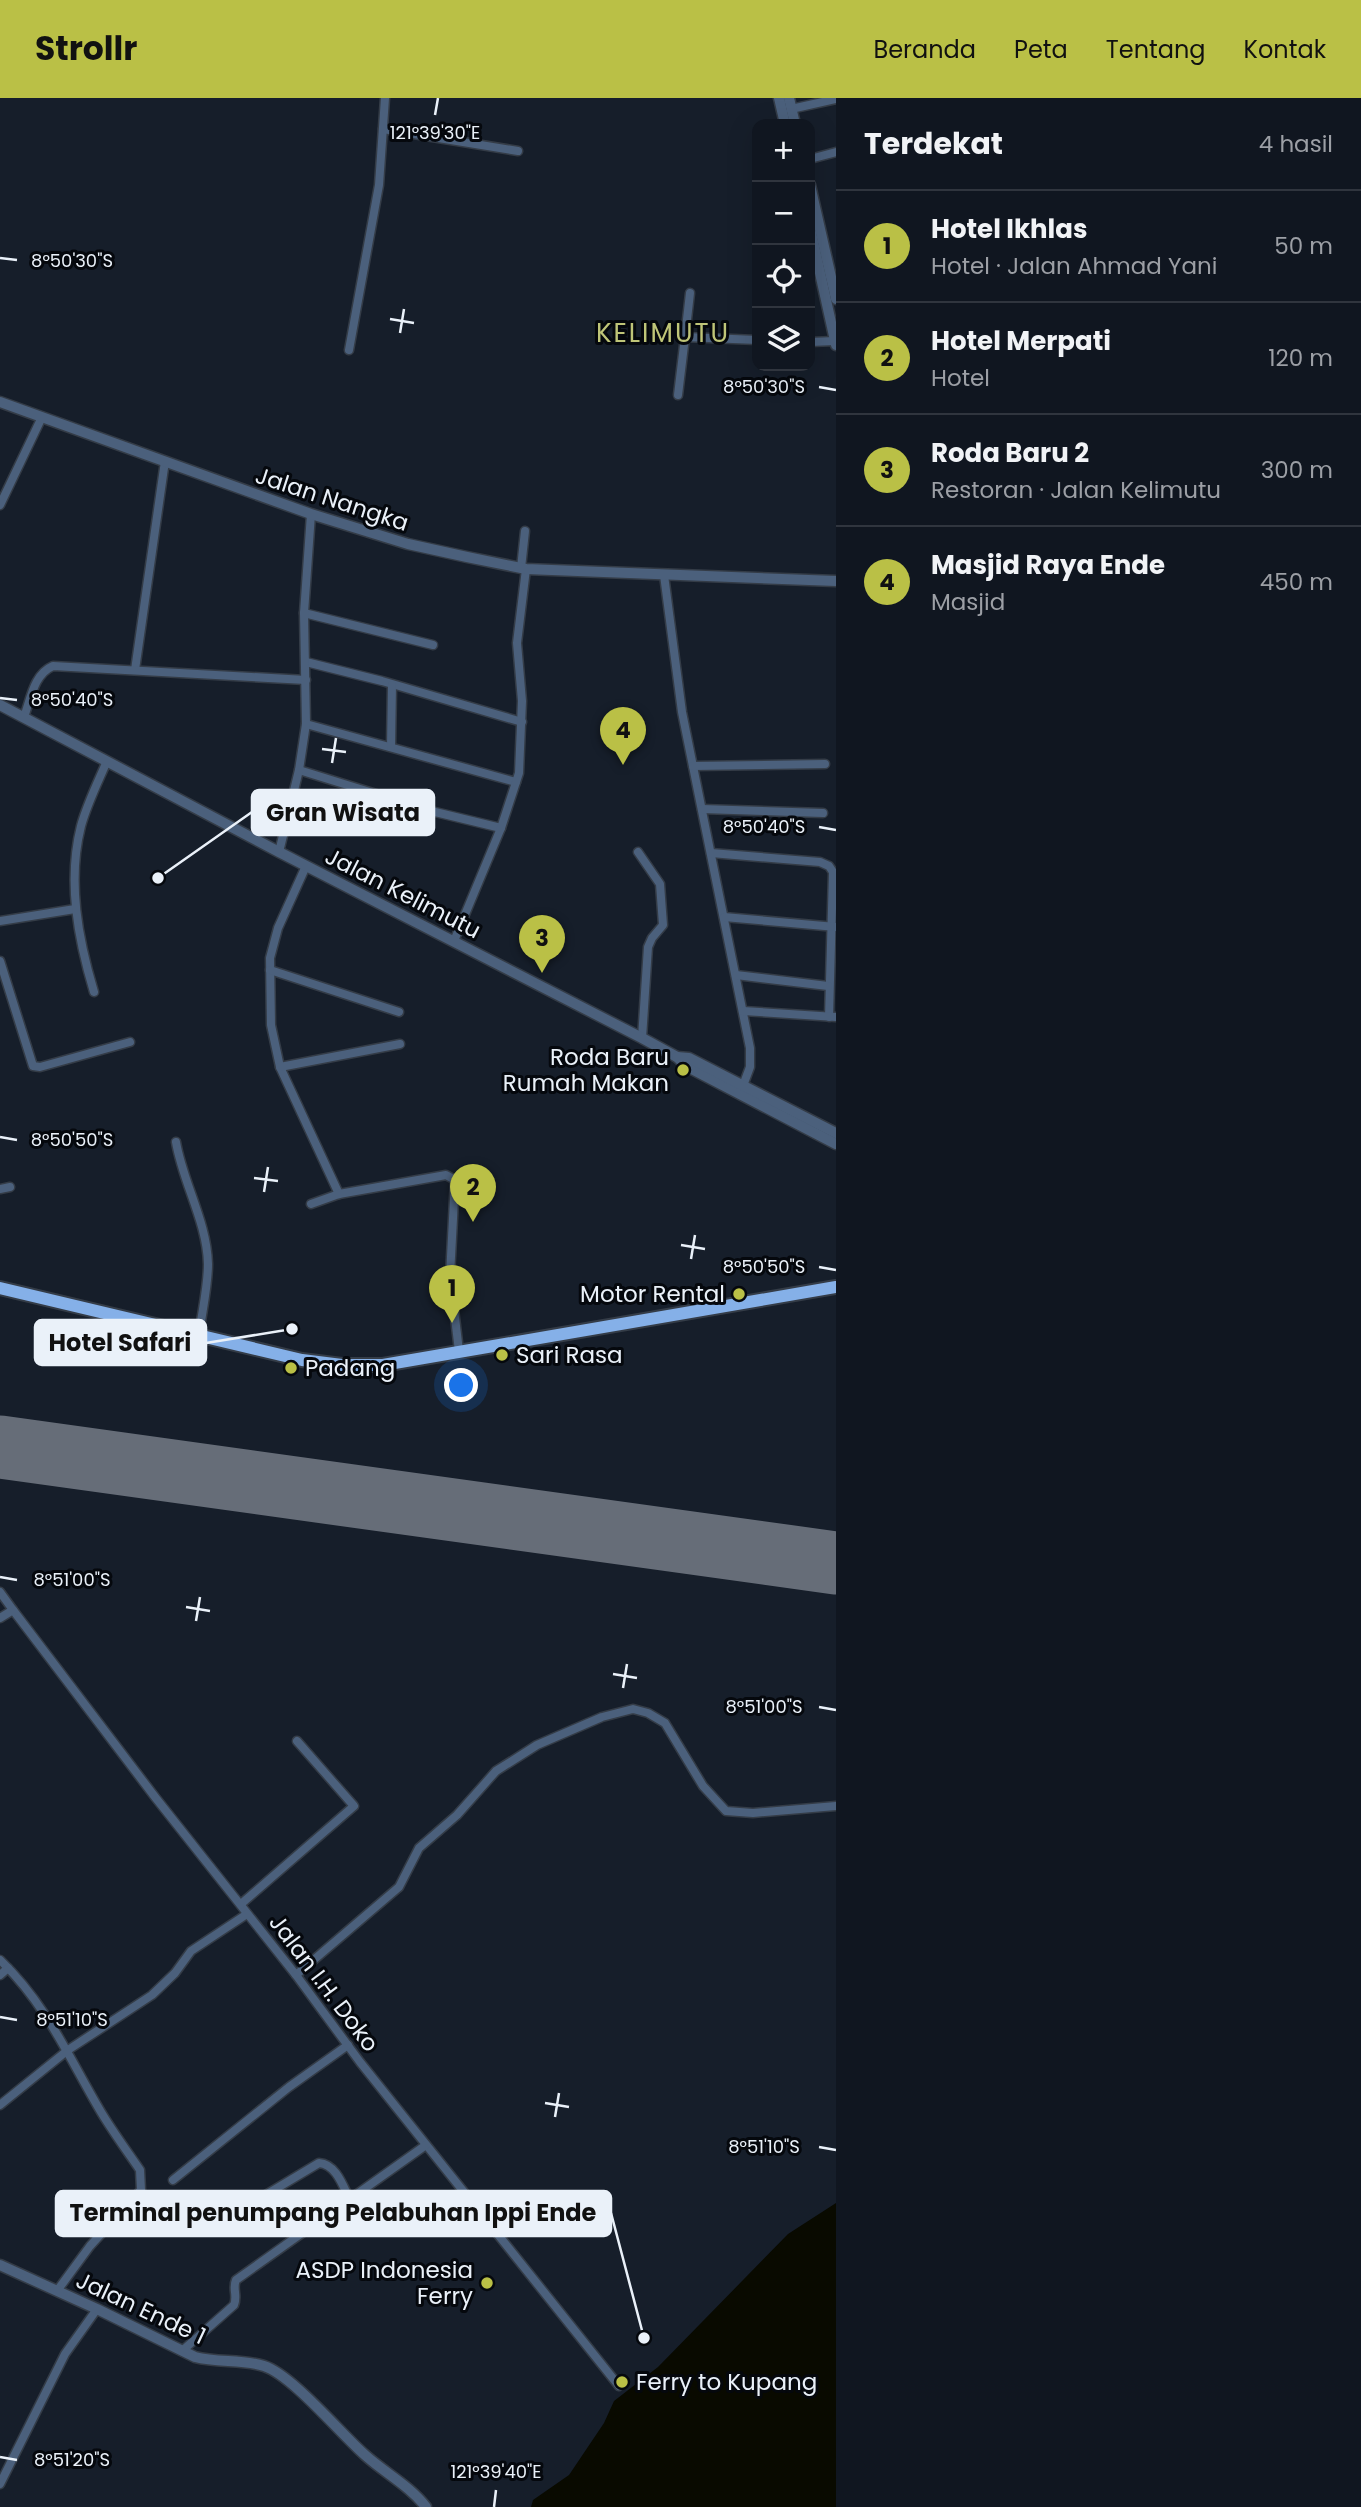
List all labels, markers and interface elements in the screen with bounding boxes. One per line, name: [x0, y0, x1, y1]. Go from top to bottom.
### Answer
text: Strollr: [35, 25, 137, 72]
text: Beranda: [873, 33, 976, 66]
text: Peta: [1014, 33, 1068, 66]
text: Tentang: [1106, 33, 1206, 66]
text: Kontak: [1244, 33, 1326, 66]
map controls: [752, 119, 815, 371]
button: +: [752, 119, 815, 182]
text: 121°39'30"E: [390, 120, 480, 145]
text: Terdekat: [864, 122, 1003, 165]
text: 4 hasil: [1259, 128, 1333, 160]
button: −: [752, 182, 815, 245]
text: Hotel Ikhlas: [931, 211, 1087, 247]
text: 1: [883, 230, 891, 262]
text: 50 m: [1274, 230, 1333, 262]
button: locate: [752, 245, 815, 308]
text: 8°50'30"S: [31, 248, 113, 273]
text: Hotel · Jalan Ahmad Yani: [931, 250, 1217, 282]
button: layers: [752, 308, 815, 371]
district label: KELIMUTU: [596, 315, 730, 351]
text: Hotel Merpati: [931, 323, 1111, 359]
text: 2: [880, 342, 894, 374]
text: 120 m: [1268, 342, 1333, 374]
text: Hotel: [931, 362, 990, 394]
text: 8°50'30"S: [723, 374, 805, 399]
text: Roda Baru 2: [931, 435, 1089, 471]
text: 3: [880, 454, 894, 486]
text: 300 m: [1261, 454, 1333, 486]
street label: Jalan Nangka: [251, 459, 413, 539]
text: Restoran · Jalan Kelimutu: [931, 474, 1221, 506]
text: Masjid Raya Ende: [931, 547, 1165, 583]
text: 4: [879, 566, 895, 598]
text: 450 m: [1260, 566, 1333, 598]
text: Masjid: [931, 586, 1005, 618]
text: 8°50'40"S: [31, 687, 113, 712]
pin: 4: [600, 707, 646, 765]
callout: Gran Wisata: [252, 790, 434, 835]
text: Gran Wisata: [266, 796, 420, 829]
text: 8°50'40"S: [723, 814, 805, 839]
street label: Jalan Kelimutu: [320, 840, 486, 946]
pin: 3: [519, 915, 565, 973]
place label: Roda Baru Rumah Makan: [503, 1041, 669, 1099]
marker: Roda Baru Rumah Makan: [675, 1062, 691, 1078]
text: 8°50'50"S: [31, 1127, 113, 1152]
pin: 2: [450, 1164, 496, 1222]
text: 8°50'50"S: [723, 1254, 805, 1279]
pin: 1: [429, 1265, 475, 1323]
place label: Motor Rental: [580, 1278, 725, 1310]
marker: Motor Rental: [731, 1286, 747, 1302]
callout: Hotel Safari: [35, 1320, 206, 1365]
text: Hotel Safari: [49, 1326, 191, 1359]
place label: Sari Rasa: [516, 1339, 623, 1371]
marker: Sari Rasa: [494, 1347, 510, 1363]
place label: Padang: [305, 1352, 395, 1384]
marker: Padang: [283, 1360, 299, 1376]
your location: [444, 1368, 478, 1402]
text: 8°51'00"S: [33, 1567, 111, 1592]
text: 8°51'00"S: [725, 1694, 803, 1719]
street label: Jalan I.H. Doko: [262, 1908, 386, 2058]
text: 8°51'10"S: [36, 2007, 108, 2032]
text: 8°51'10"S: [728, 2134, 800, 2159]
callout: Terminal penumpang Pelabuhan Ippi Ende: [56, 2191, 611, 2236]
text: Terminal penumpang Pelabuhan Ippi Ende: [70, 2196, 597, 2229]
place label: ASDP Indonesia Ferry: [295, 2254, 473, 2312]
street label: Jalan Ende 1: [71, 2264, 211, 2352]
marker: ASDP Indonesia Ferry: [479, 2275, 495, 2291]
place label: Ferry to Kupang: [636, 2366, 817, 2398]
marker: Ferry to Kupang: [614, 2374, 630, 2390]
text: 8°51'20"S: [34, 2447, 110, 2472]
text: 121°39'40"E: [450, 2459, 542, 2484]

